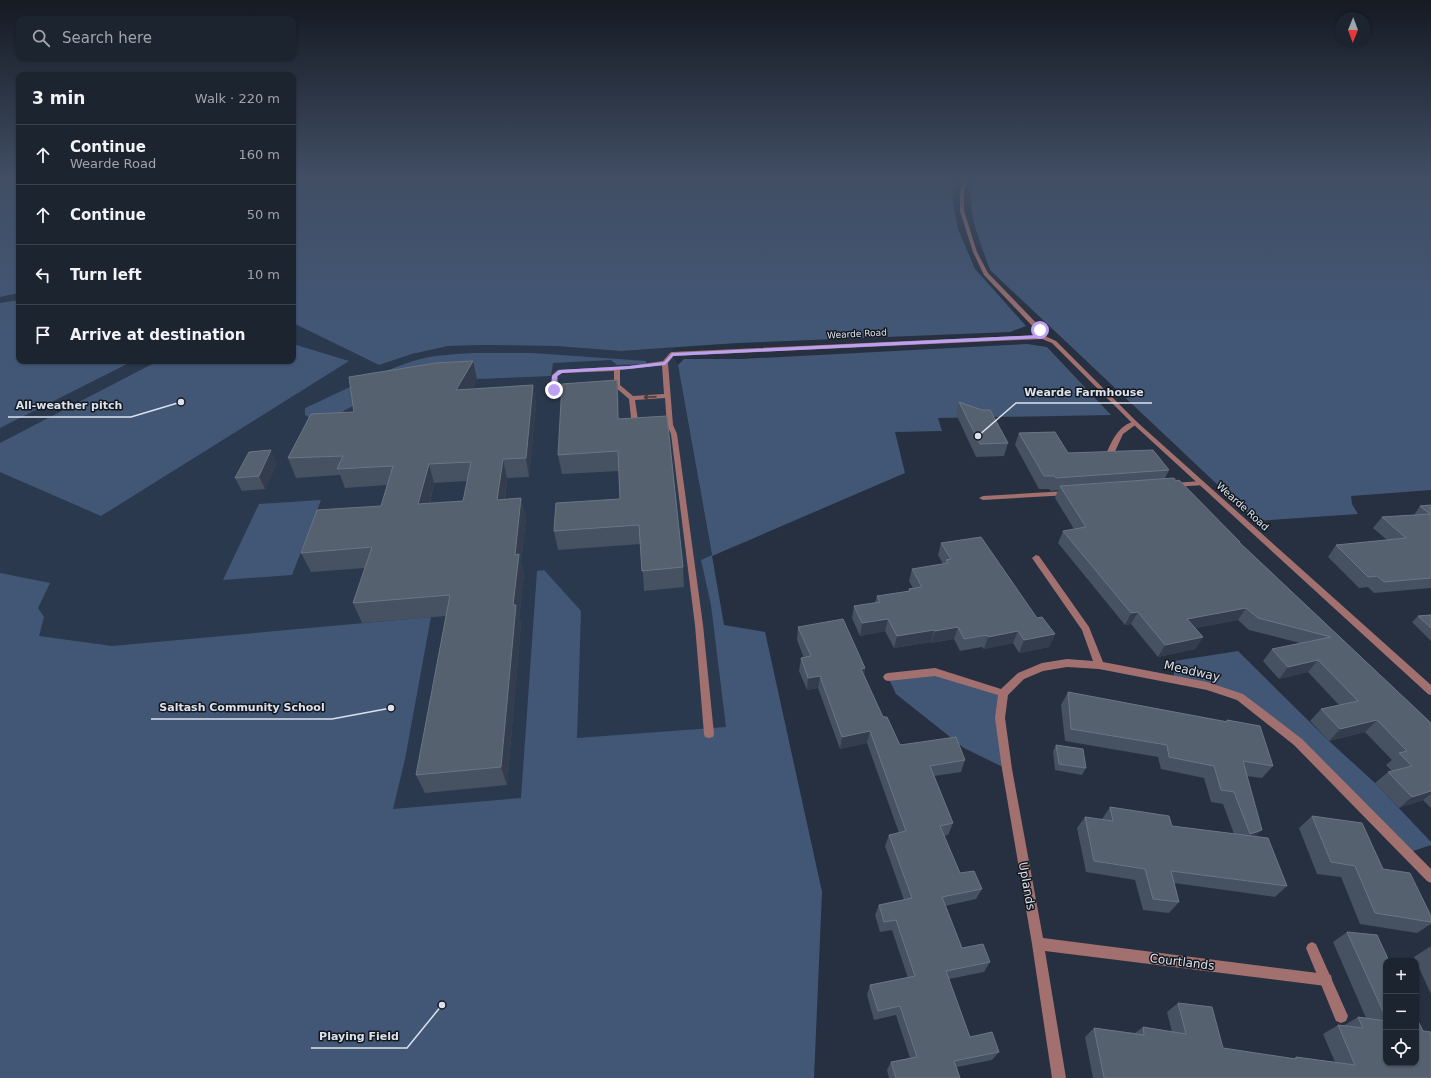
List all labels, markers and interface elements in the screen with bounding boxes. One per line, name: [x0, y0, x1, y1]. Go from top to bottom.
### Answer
north arrow: [1335, 12, 1371, 48]
search box: [16, 16, 296, 60]
icon: search: [30, 27, 52, 49]
text: Search here: [62, 29, 152, 47]
text: 3 min: [32, 88, 85, 108]
text: Walk · 220 m: [195, 91, 280, 106]
text: Continue: [70, 138, 146, 156]
icon: ahead: [32, 144, 54, 166]
text: 160 m: [238, 147, 280, 162]
text: Wearde Road: [70, 156, 156, 171]
icon: ahead: [32, 204, 54, 226]
text: Continue: [70, 206, 146, 224]
text: 50 m: [247, 207, 280, 222]
icon: left: [32, 264, 54, 286]
text: Turn left: [70, 266, 142, 284]
text: 10 m: [247, 267, 280, 282]
route start: [1031, 321, 1049, 339]
icon: arrive: [32, 324, 54, 346]
text: Arrive at destination: [70, 326, 245, 344]
street label: Wearde Road: [827, 327, 887, 341]
callout: Wearde Farmhouse: [1016, 380, 1152, 403]
route end: [545, 381, 563, 399]
text: Wearde Farmhouse: [1024, 386, 1144, 399]
one-way arrow: [644, 393, 657, 400]
callout: All-weather pitch: [8, 394, 131, 417]
text: All-weather pitch: [16, 399, 122, 412]
street label: Wearde Road: [1214, 480, 1271, 533]
street label: Meadway: [1163, 658, 1221, 684]
callout: Saltash Community School: [151, 696, 332, 719]
text: Saltash Community School: [159, 701, 325, 714]
street label: Uplands: [1016, 861, 1038, 911]
street label: Courtlands: [1149, 951, 1215, 973]
map controls: [1383, 958, 1419, 1066]
button: +: [1383, 958, 1419, 994]
button: −: [1383, 994, 1419, 1030]
callout: Playing Field: [311, 1025, 407, 1048]
text: Playing Field: [319, 1030, 399, 1043]
button: locate: [1383, 1030, 1419, 1066]

